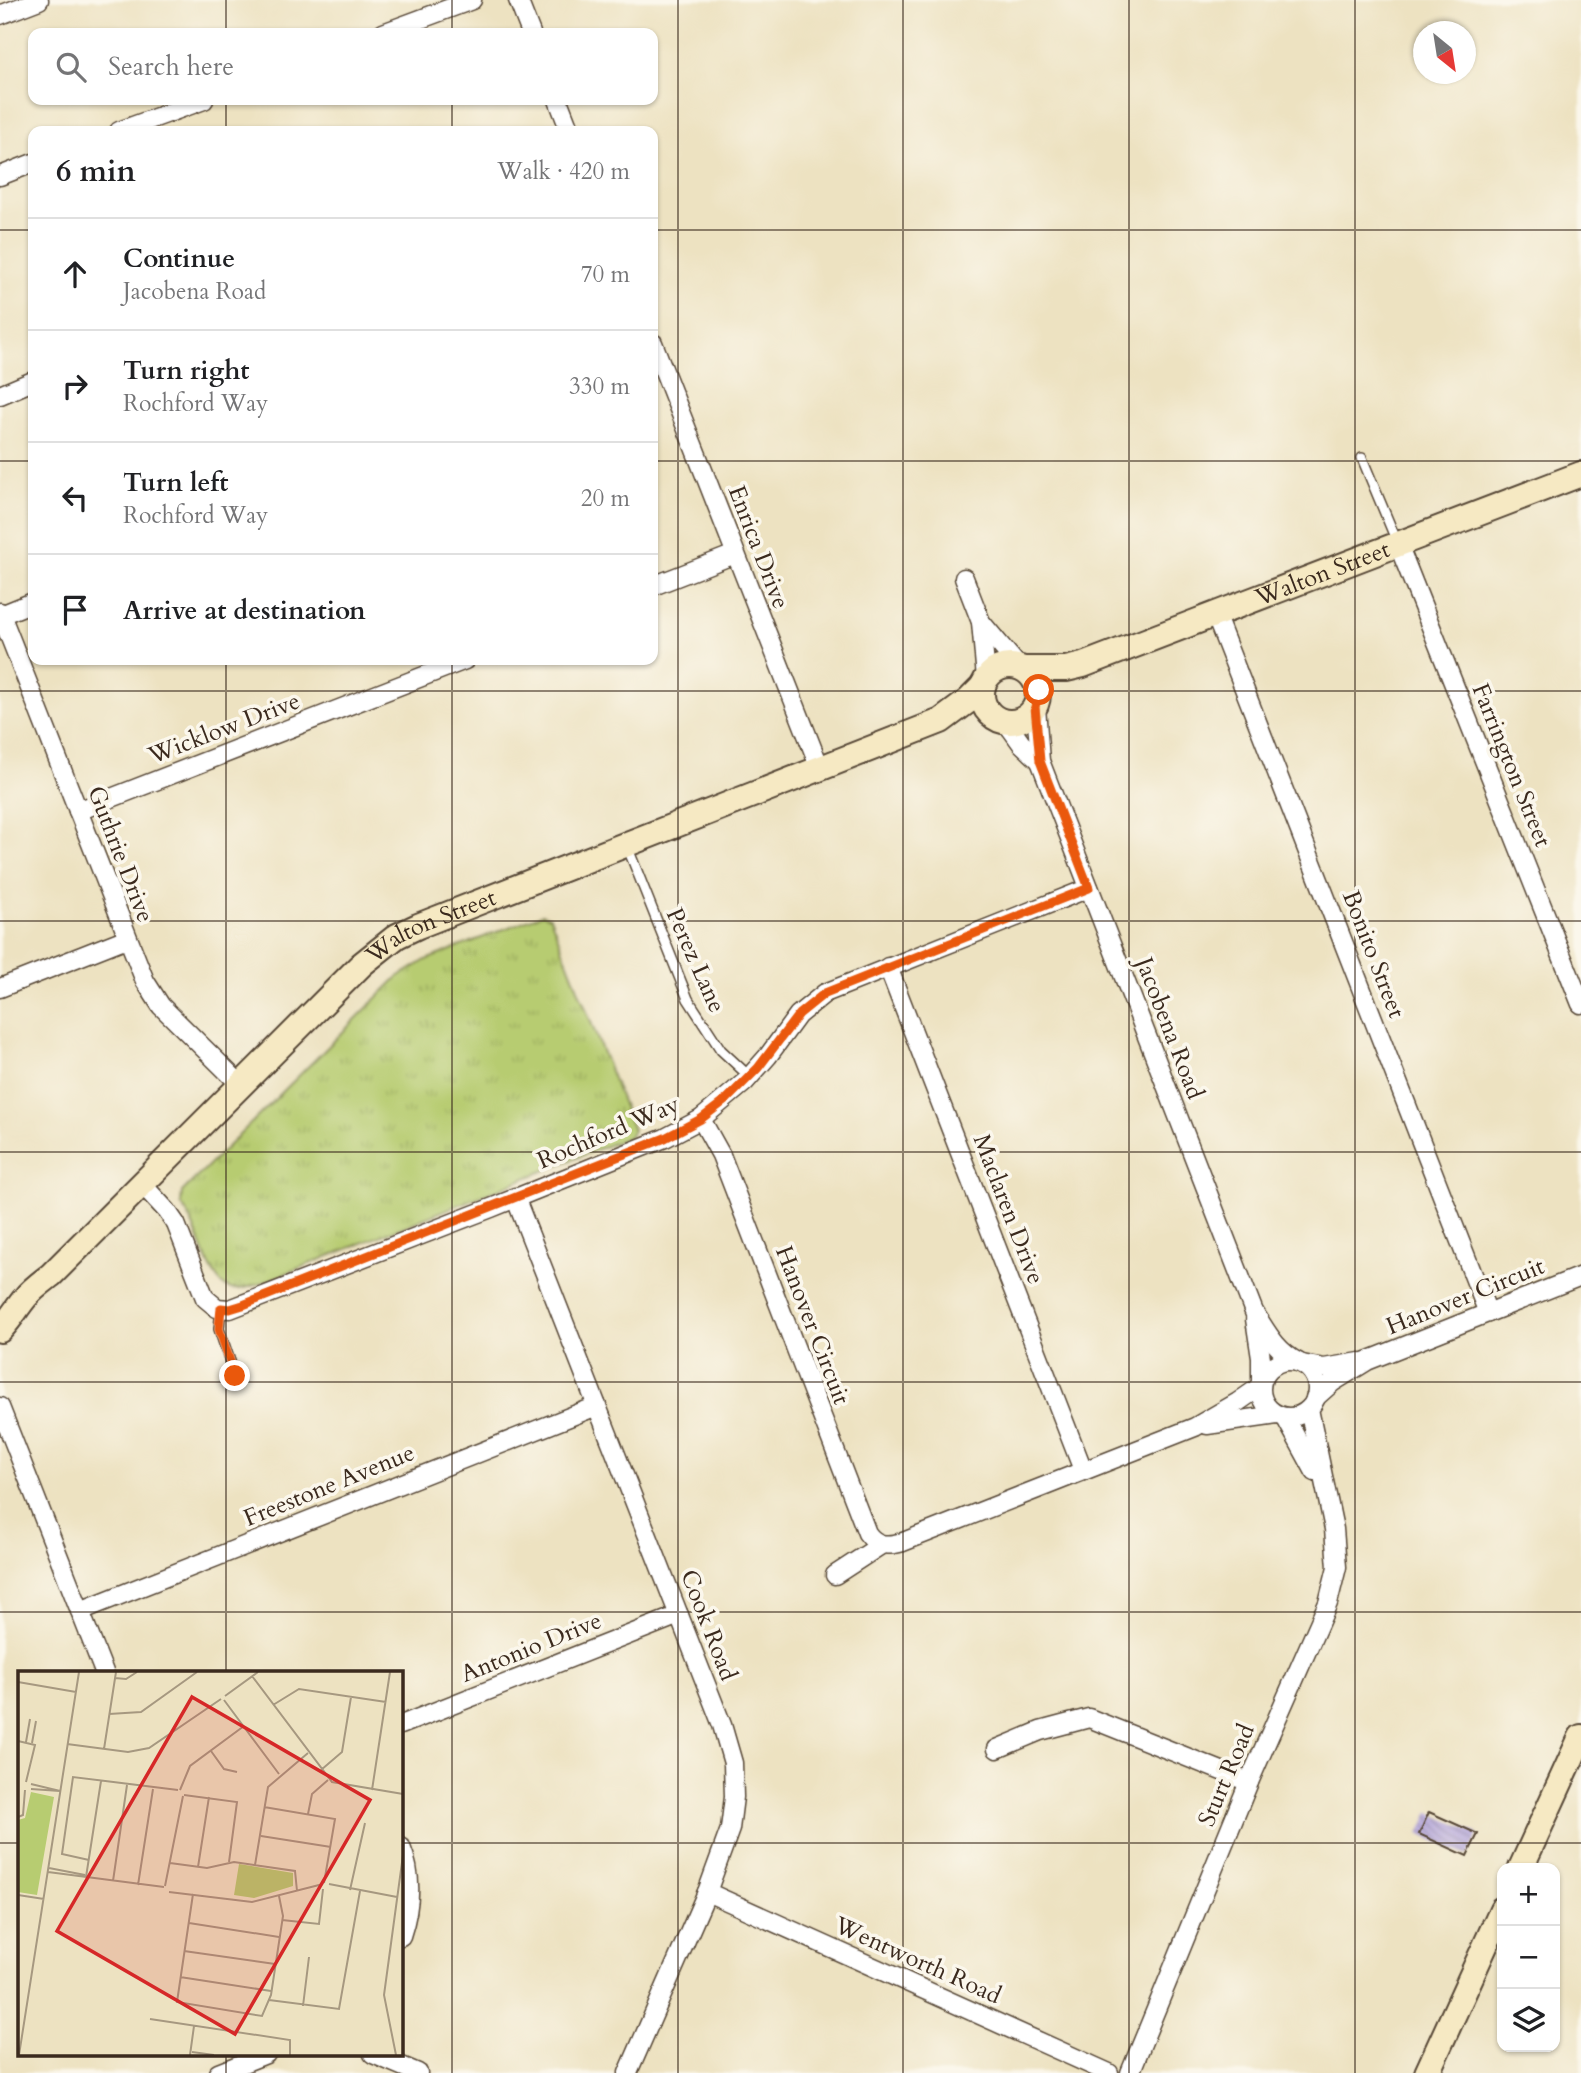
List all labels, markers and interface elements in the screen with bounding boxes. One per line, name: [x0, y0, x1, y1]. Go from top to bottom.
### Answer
north arrow: [1413, 21, 1476, 84]
search box: [28, 28, 658, 105]
icon: search: [52, 48, 90, 86]
text: Search here: [108, 49, 234, 84]
text: 6 min: [56, 151, 136, 192]
text: Walk · 420 m: [497, 156, 630, 187]
text: Continue: [123, 241, 235, 276]
icon: ahead: [56, 255, 94, 293]
text: 70 m: [581, 259, 630, 290]
text: Jacobena Road: [123, 276, 266, 307]
text: Turn right: [123, 353, 250, 388]
icon: right: [56, 367, 94, 405]
text: 330 m: [569, 371, 630, 402]
text: Rochford Way: [123, 388, 268, 419]
text: Turn left: [123, 465, 228, 500]
icon: left: [56, 479, 94, 517]
street label: Enrica Drive: [720, 481, 797, 614]
text: 20 m: [581, 483, 630, 514]
text: Rochford Way: [123, 500, 268, 531]
street label: Walton Street: [1250, 533, 1395, 615]
icon: arrive: [56, 591, 94, 629]
text: Arrive at destination: [123, 593, 366, 628]
route start: [1023, 674, 1054, 705]
street label: Farrington Street: [1464, 678, 1560, 852]
street label: Wicklow Drive: [143, 684, 305, 773]
street label: Guthrie Drive: [79, 781, 162, 927]
street label: Walton Street: [358, 881, 501, 972]
street label: Bonito Street: [1334, 886, 1413, 1023]
street label: Perez Lane: [658, 903, 733, 1018]
street label: Jacobena Road: [1126, 950, 1212, 1104]
street label: Rochford Way: [532, 1088, 685, 1177]
street label: Maclaren Drive: [965, 1129, 1052, 1289]
street label: Hanover Circuit: [767, 1241, 858, 1410]
street label: Hanover Circuit: [1381, 1250, 1549, 1343]
route end: [219, 1360, 250, 1391]
street label: Freestone Avenue: [239, 1436, 420, 1535]
street label: Cook Road: [672, 1565, 745, 1686]
street label: Antonio Drive: [456, 1604, 607, 1691]
inset map: [18, 1671, 402, 2056]
street label: Sturt Road: [1190, 1719, 1263, 1831]
map controls: [1497, 1863, 1560, 2052]
button: +: [1497, 1863, 1560, 1926]
street label: Wentworth Road: [828, 1908, 1007, 2012]
button: −: [1497, 1926, 1560, 1989]
button: layers: [1497, 1989, 1560, 2052]

